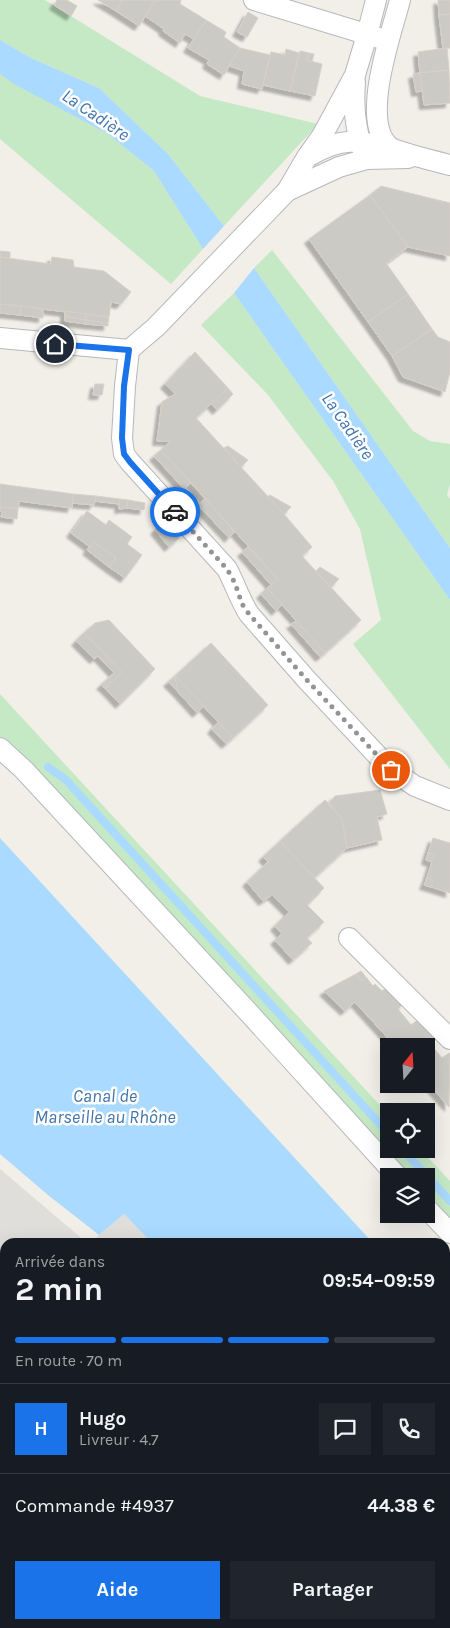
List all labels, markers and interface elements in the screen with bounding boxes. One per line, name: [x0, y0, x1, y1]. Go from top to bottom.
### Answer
water label: La Cadière: [58, 84, 134, 146]
pin: [34, 323, 76, 365]
icon: home: [41, 330, 69, 358]
water label: La Cadière: [317, 388, 379, 464]
courier: [150, 487, 200, 537]
icon: car: [161, 498, 189, 526]
pin: [370, 749, 412, 791]
icon: bag: [377, 756, 405, 784]
north arrow: [380, 1038, 435, 1092]
map controls: [380, 1038, 435, 1223]
water label: Canal de Marseille au Rhône: [34, 1085, 176, 1128]
button: locate: [380, 1103, 435, 1158]
button: layers: [380, 1168, 435, 1223]
text: Arrivée dans: [15, 1252, 105, 1271]
text: 09:54–09:59: [323, 1270, 435, 1292]
text: 2 min: [15, 1271, 103, 1308]
text: En route · 70 m: [15, 1351, 122, 1370]
button: chat: [319, 1403, 371, 1455]
button: phone: [383, 1403, 435, 1455]
text: Hugo: [79, 1408, 126, 1430]
text: H: [34, 1418, 48, 1440]
text: Livreur · 4.7: [79, 1430, 159, 1449]
text: Commande #4937: [15, 1495, 174, 1517]
text: 44.38 €: [367, 1495, 435, 1517]
button: Aide: [15, 1561, 220, 1619]
button: Partager: [230, 1561, 435, 1619]

